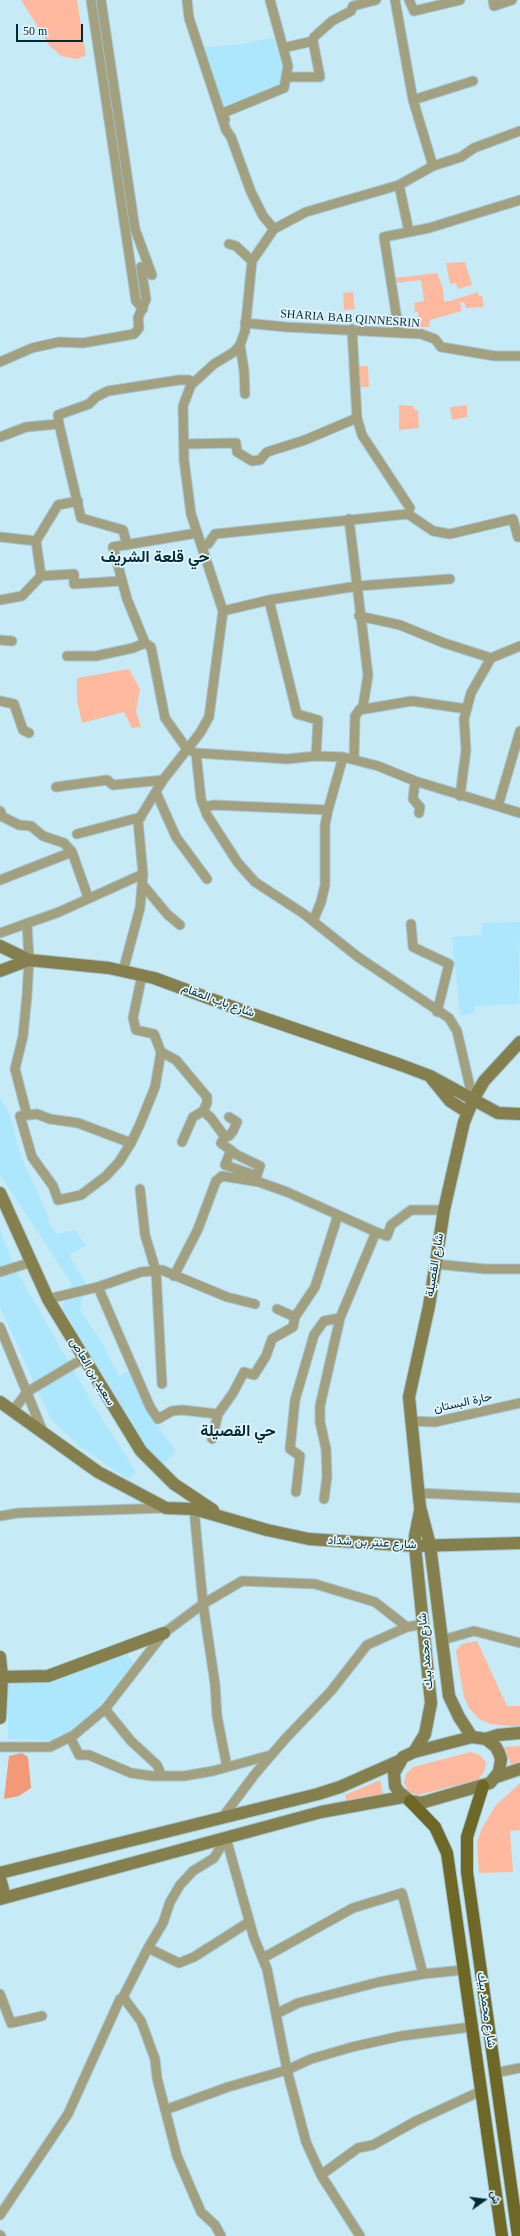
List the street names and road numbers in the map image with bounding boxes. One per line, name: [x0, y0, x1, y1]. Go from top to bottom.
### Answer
street label: SHARIA BAB QINNESRIN: [280, 307, 420, 331]
street label: شارع باب المقام: [180, 981, 256, 1021]
street label: شارع القصيلة: [423, 1232, 447, 1298]
street label: سعيد بن العاص: [66, 1336, 118, 1408]
street label: حارة البستان: [432, 1390, 494, 1416]
street label: شارع عنتر بن شداد: [327, 1533, 417, 1553]
street label: شارع محمد بيك: [415, 1612, 437, 1690]
street label: شارع محمد بيك: [474, 1971, 498, 2049]

